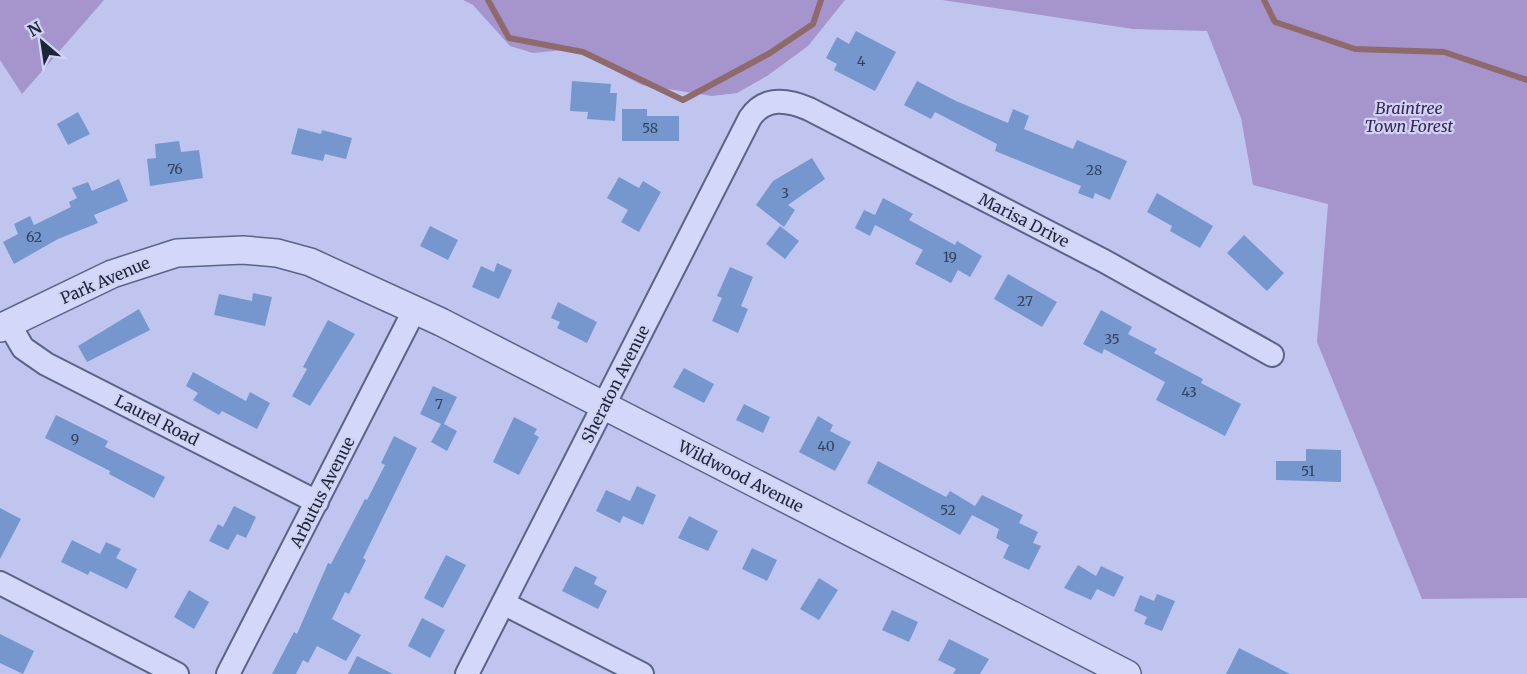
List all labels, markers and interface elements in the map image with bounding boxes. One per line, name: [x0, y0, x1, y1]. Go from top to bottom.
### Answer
north arrow: [12, 12, 72, 72]
text: N: [24, 17, 45, 41]
house number: 4: [857, 52, 866, 70]
park label: Braintree Town Forest: [1365, 98, 1454, 136]
house number: 58: [642, 119, 658, 137]
house number: 76: [167, 160, 183, 178]
house number: 28: [1086, 161, 1102, 179]
house number: 3: [781, 184, 789, 202]
street label: Marisa Drive: [975, 189, 1073, 251]
house number: 62: [26, 228, 42, 246]
house number: 19: [943, 248, 957, 266]
street label: Park Avenue: [57, 252, 153, 308]
house number: 27: [1017, 292, 1033, 310]
street label: Sheraton Avenue: [577, 322, 653, 446]
house number: 35: [1104, 330, 1120, 348]
house number: 43: [1181, 383, 1197, 401]
street label: Laurel Road: [112, 390, 203, 450]
house number: 7: [435, 395, 443, 413]
house number: 9: [71, 430, 79, 448]
street label: Arbutus Avenue: [285, 433, 359, 552]
street label: Wildwood Avenue: [674, 435, 807, 516]
house number: 40: [817, 437, 835, 455]
house number: 51: [1301, 462, 1315, 480]
house number: 52: [940, 501, 956, 519]

